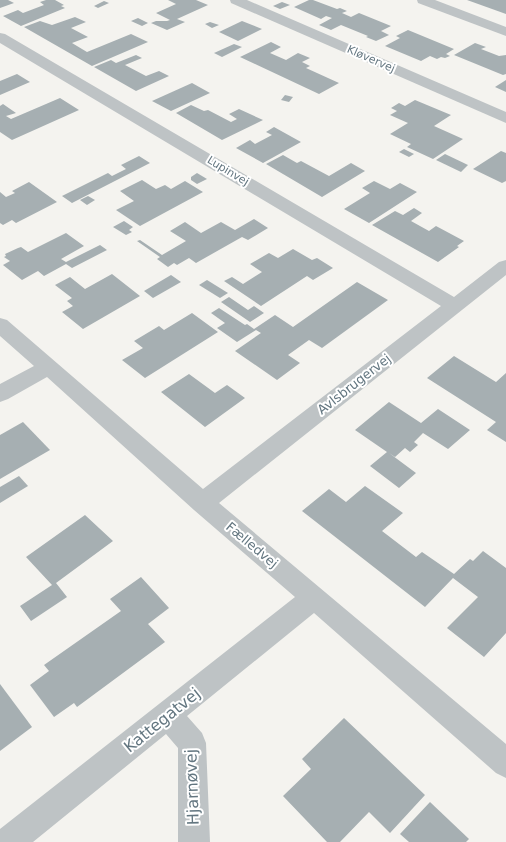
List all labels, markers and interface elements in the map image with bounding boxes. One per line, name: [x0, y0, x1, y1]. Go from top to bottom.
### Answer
street label: Kløvervej: [345, 43, 397, 75]
street label: Lupinvej: [205, 154, 251, 188]
street label: Avlsbrugervej: [314, 351, 394, 417]
street label: Fælledvej: [223, 519, 281, 571]
street label: Kattegatvej: [120, 684, 204, 756]
street label: Hjarnøvej: [181, 749, 203, 825]

